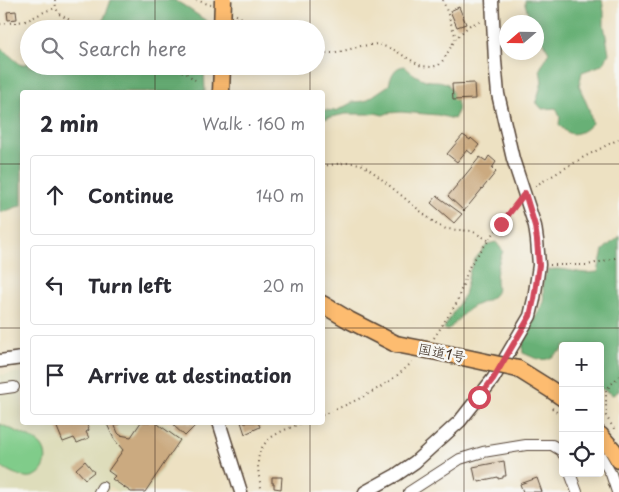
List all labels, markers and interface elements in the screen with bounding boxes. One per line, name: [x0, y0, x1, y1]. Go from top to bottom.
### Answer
north arrow: [499, 15, 544, 60]
search box: [20, 20, 325, 75]
icon: search: [38, 34, 66, 62]
text: Search here: [78, 34, 187, 62]
text: 2 min: [40, 107, 99, 139]
text: Walk · 160 m: [202, 111, 305, 135]
icon: ahead: [41, 181, 69, 209]
text: Continue: [88, 181, 174, 209]
text: 140 m: [256, 183, 304, 207]
route end: [490, 213, 513, 236]
icon: left: [41, 271, 69, 299]
text: Turn left: [88, 271, 172, 299]
text: 20 m: [263, 273, 304, 297]
street label: 国道1号: [416, 338, 468, 367]
map controls: [559, 342, 604, 477]
button: +: [559, 342, 604, 387]
icon: arrive: [41, 361, 69, 389]
text: Arrive at destination: [88, 361, 292, 389]
route start: [468, 386, 491, 409]
button: −: [559, 387, 604, 432]
button: locate: [559, 432, 604, 477]

